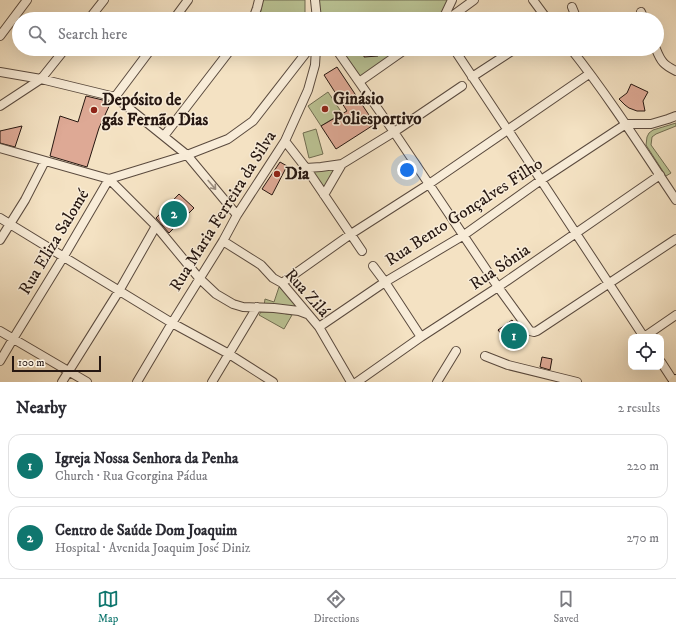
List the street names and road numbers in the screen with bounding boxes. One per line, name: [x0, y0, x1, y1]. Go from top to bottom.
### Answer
street label: Rua Maria Ferreira da Silva: [165, 126, 282, 295]
street label: Rua Bento Gonçalves Filho: [381, 153, 547, 271]
street label: Rua Eliza Salomé: [14, 185, 94, 299]
street label: Rua Sônia: [466, 238, 535, 295]
street label: Rua Zilá: [279, 264, 335, 322]

